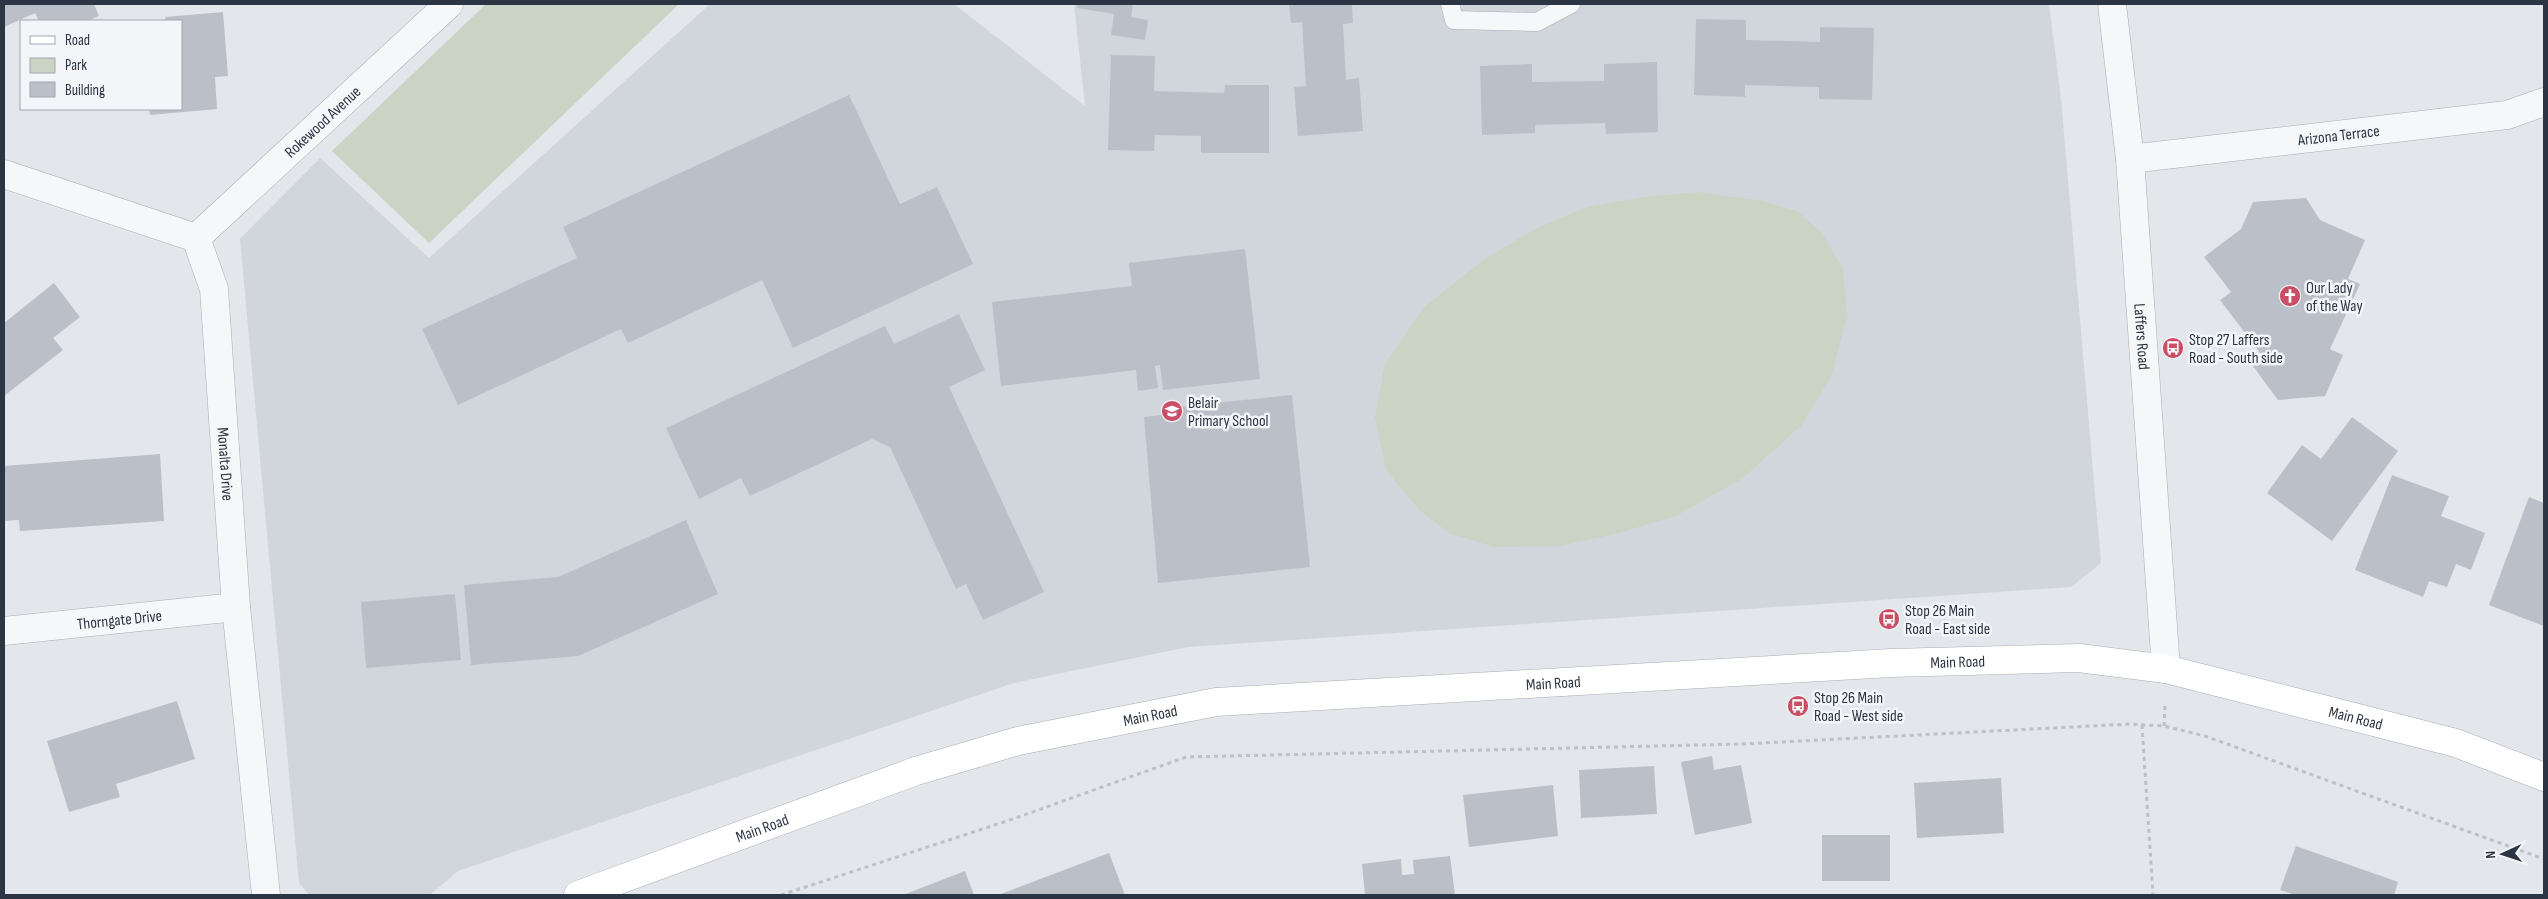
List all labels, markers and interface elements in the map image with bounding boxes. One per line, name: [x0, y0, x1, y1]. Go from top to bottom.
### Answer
legend: [20, 20, 182, 110]
text: Road: [65, 31, 90, 50]
text: Park: [65, 56, 87, 75]
text: Building: [65, 81, 105, 100]
street label: Rokewood Avenue: [281, 83, 365, 162]
street label: Arizona Terrace: [2296, 122, 2381, 150]
place label: Our Lady of the Way: [2306, 279, 2363, 316]
church icon: Our Lady of the Way: [2278, 284, 2302, 308]
street label: Laffers Road: [2129, 303, 2153, 371]
place label: Stop 27 Laffers Road - South side: [2189, 331, 2283, 368]
bus stop icon: Stop 27 Laffers Road - South side: [2161, 336, 2185, 360]
place label: Belair Primary School: [1188, 394, 1269, 431]
school or university icon: Belair Primary School: [1160, 399, 1184, 423]
street label: Monalta Drive: [213, 427, 237, 502]
place label: Stop 26 Main Road - East side: [1905, 602, 1990, 639]
street label: Thorngate Drive: [76, 607, 163, 634]
bus stop icon: Stop 26 Main Road - East side: [1877, 607, 1901, 631]
street label: Main Road: [1930, 653, 1985, 673]
street label: Main Road: [1525, 673, 1581, 695]
place label: Stop 26 Main Road - West side: [1814, 689, 1903, 726]
bus stop icon: Stop 26 Main Road - West side: [1786, 694, 1810, 718]
street label: Main Road: [1122, 702, 1179, 731]
street label: Main Road: [2327, 703, 2384, 735]
street label: Main Road: [734, 811, 792, 847]
north arrow: [2478, 829, 2528, 879]
text: N: [2482, 850, 2499, 859]

